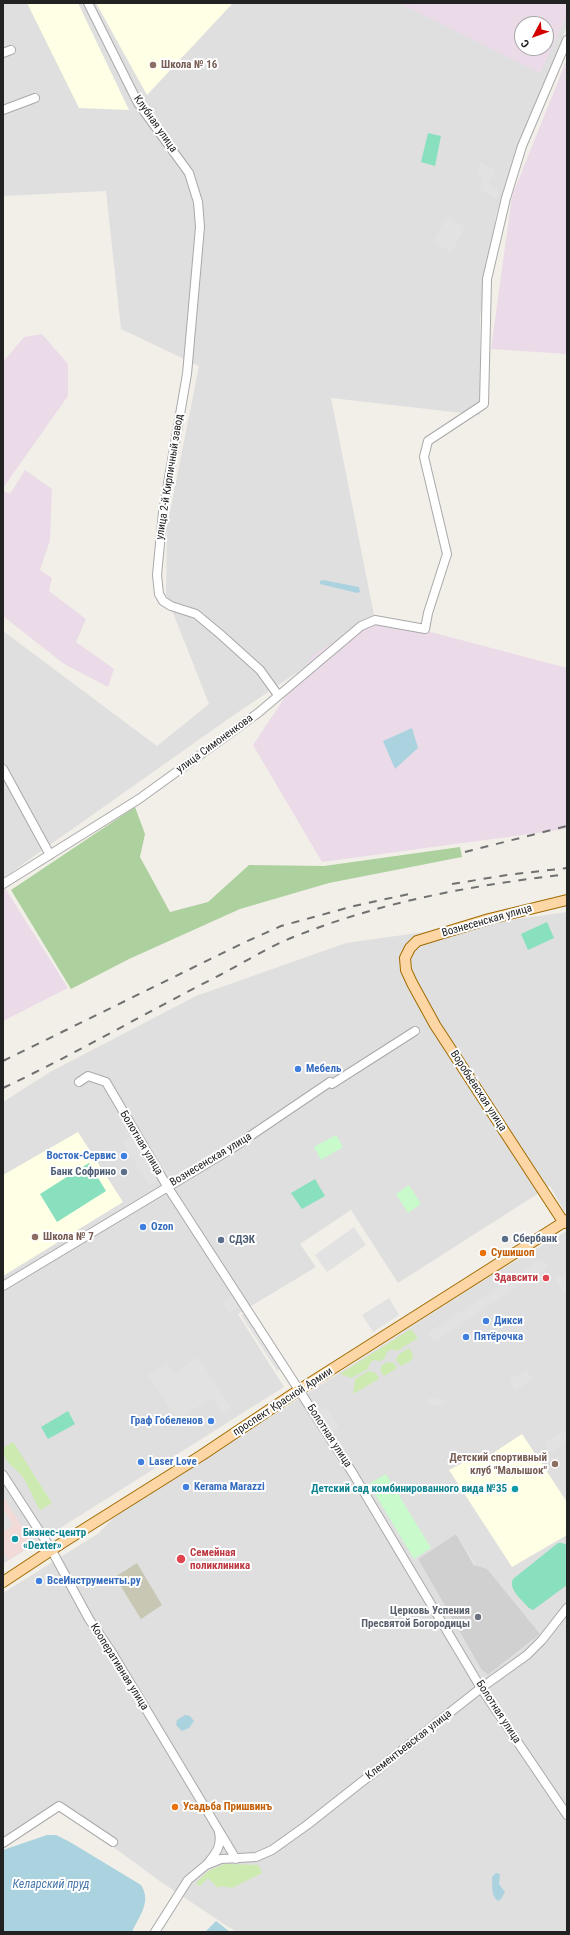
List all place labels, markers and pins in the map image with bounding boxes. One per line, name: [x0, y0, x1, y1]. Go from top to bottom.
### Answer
place label: Школа № 16: [161, 58, 217, 72]
marker: Школа № 16: [148, 60, 158, 70]
place label: Мебель: [306, 1062, 341, 1076]
marker: Мебель: [293, 1064, 303, 1074]
place label: Восток-Сервис: [46, 1149, 116, 1163]
marker: Восток-Сервис: [119, 1151, 129, 1161]
place label: Банк Софрино: [51, 1165, 116, 1179]
marker: Банк Софрино: [119, 1167, 129, 1177]
place label: Ozon: [151, 1220, 173, 1234]
marker: Ozon: [138, 1222, 148, 1232]
place label: Школа № 7: [43, 1230, 94, 1244]
marker: Школа № 7: [30, 1232, 40, 1242]
place label: Сбербанк: [513, 1232, 557, 1246]
place label: СДЭК: [229, 1233, 255, 1247]
marker: Сбербанк: [500, 1234, 510, 1244]
marker: СДЭК: [216, 1235, 226, 1245]
place label: Сушишоп: [491, 1246, 535, 1260]
marker: Сушишоп: [478, 1248, 488, 1258]
place label: Здавсити: [494, 1271, 538, 1285]
marker: Здавсити: [541, 1273, 551, 1283]
place label: Дикси: [494, 1314, 523, 1328]
marker: Дикси: [481, 1316, 491, 1326]
place label: Пятёрочка: [474, 1330, 523, 1344]
marker: Пятёрочка: [461, 1332, 471, 1342]
place label: Граф Гобеленов: [130, 1414, 203, 1428]
marker: Граф Гобеленов: [206, 1416, 216, 1426]
place label: Детский спортивный клуб "Малышок": [450, 1451, 547, 1477]
place label: Laser Love: [149, 1455, 197, 1469]
marker: Laser Love: [136, 1457, 146, 1467]
marker: Детский спортивный клуб "Малышок": [550, 1459, 560, 1469]
place label: Kerama Marazzi: [194, 1480, 265, 1494]
marker: Kerama Marazzi: [181, 1482, 191, 1492]
place label: Детский сад комбинированного вида №35: [311, 1482, 507, 1496]
marker: Детский сад комбинированного вида №35: [510, 1484, 520, 1494]
place label: Бизнес-центр «Dexter»: [23, 1526, 86, 1552]
marker: Бизнес-центр «Dexter»: [10, 1534, 20, 1544]
place label: Семейная поликлиника: [190, 1546, 250, 1572]
marker: Семейная поликлиника: [175, 1553, 187, 1565]
place label: ВсеИнструменты.ру: [47, 1574, 141, 1588]
marker: ВсеИнструменты.ру: [34, 1576, 44, 1586]
place label: Церковь Успения Пресвятой Богородицы: [361, 1604, 470, 1630]
marker: Церковь Успения Пресвятой Богородицы: [473, 1612, 483, 1622]
place label: Усадьба Пришвинъ: [183, 1800, 272, 1814]
marker: Усадьба Пришвинъ: [170, 1802, 180, 1812]

